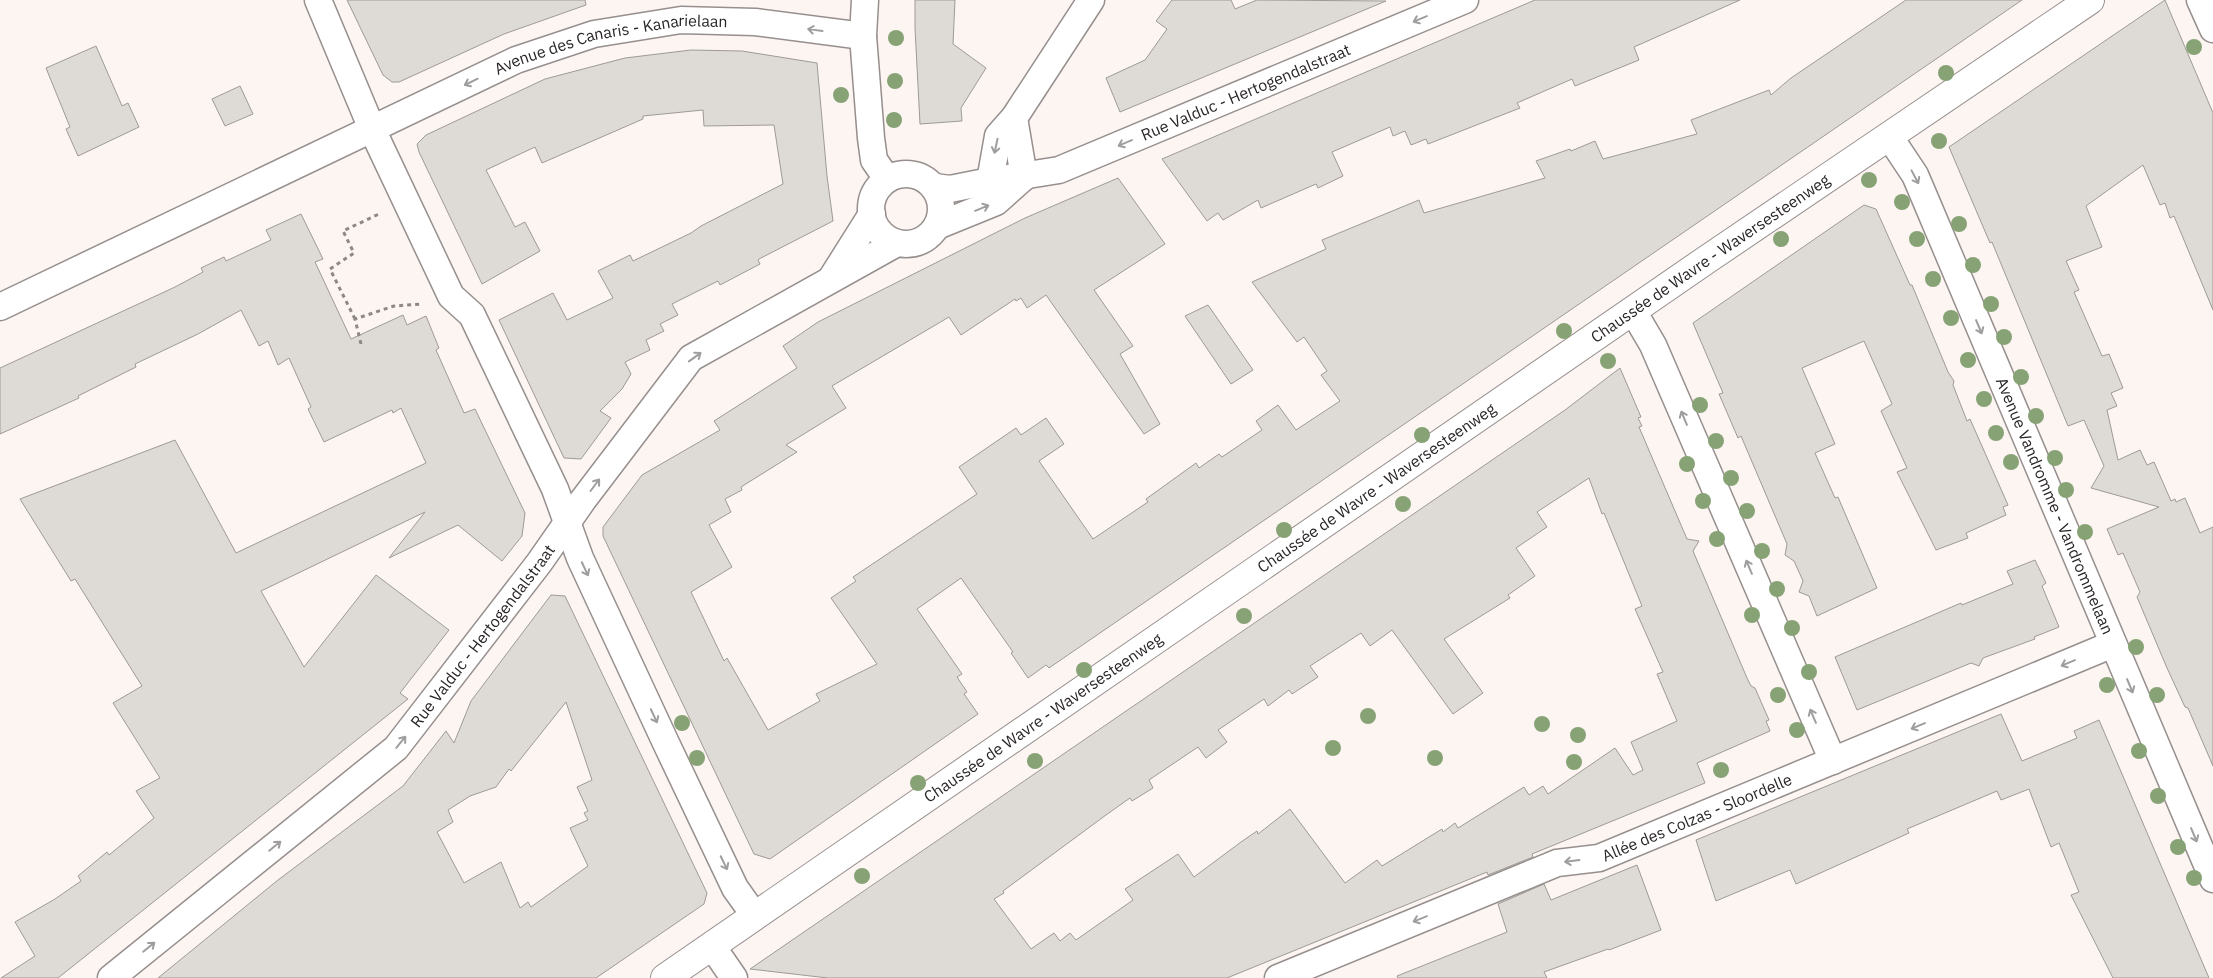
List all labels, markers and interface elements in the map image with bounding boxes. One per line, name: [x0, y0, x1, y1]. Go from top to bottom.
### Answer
street label: Avenue des Canaris - Kanarielaan: [491, 10, 728, 79]
one-way arrow: [1413, 14, 1428, 24]
one-way arrow: [807, 25, 823, 35]
street label: Rue Valduc - Hertogendalstraat: [1138, 39, 1353, 145]
one-way arrow: [464, 78, 479, 87]
one-way arrow: [991, 138, 1000, 154]
one-way arrow: [1118, 138, 1133, 148]
street label: Chaussée de Wavre - Waversesteenweg: [1587, 169, 1834, 347]
one-way arrow: [1910, 170, 1920, 185]
one-way arrow: [974, 202, 989, 212]
one-way arrow: [1974, 319, 1984, 334]
one-way arrow: [688, 352, 702, 362]
street label: Avenue Vandromme - Vandrommelaan: [1992, 374, 2118, 637]
street label: Chaussée de Wavre - Waversesteenweg: [1253, 398, 1500, 577]
one-way arrow: [1679, 411, 1689, 426]
one-way arrow: [590, 478, 600, 492]
street label: Rue Valduc - Hertogendalstraat: [406, 540, 559, 731]
one-way arrow: [1743, 560, 1753, 575]
one-way arrow: [581, 561, 590, 576]
street label: Chaussée de Wavre - Waversesteenweg: [920, 628, 1166, 807]
one-way arrow: [2061, 659, 2076, 669]
one-way arrow: [2126, 678, 2136, 693]
one-way arrow: [650, 708, 659, 723]
one-way arrow: [1808, 709, 1818, 724]
one-way arrow: [1911, 721, 1926, 731]
one-way arrow: [395, 736, 406, 749]
street label: Allée des Colzas - Sloordelle: [1599, 769, 1795, 866]
one-way arrow: [2190, 827, 2200, 842]
one-way arrow: [269, 840, 282, 851]
one-way arrow: [719, 855, 729, 870]
one-way arrow: [1564, 856, 1580, 866]
one-way arrow: [1413, 916, 1428, 925]
one-way arrow: [142, 942, 155, 953]

